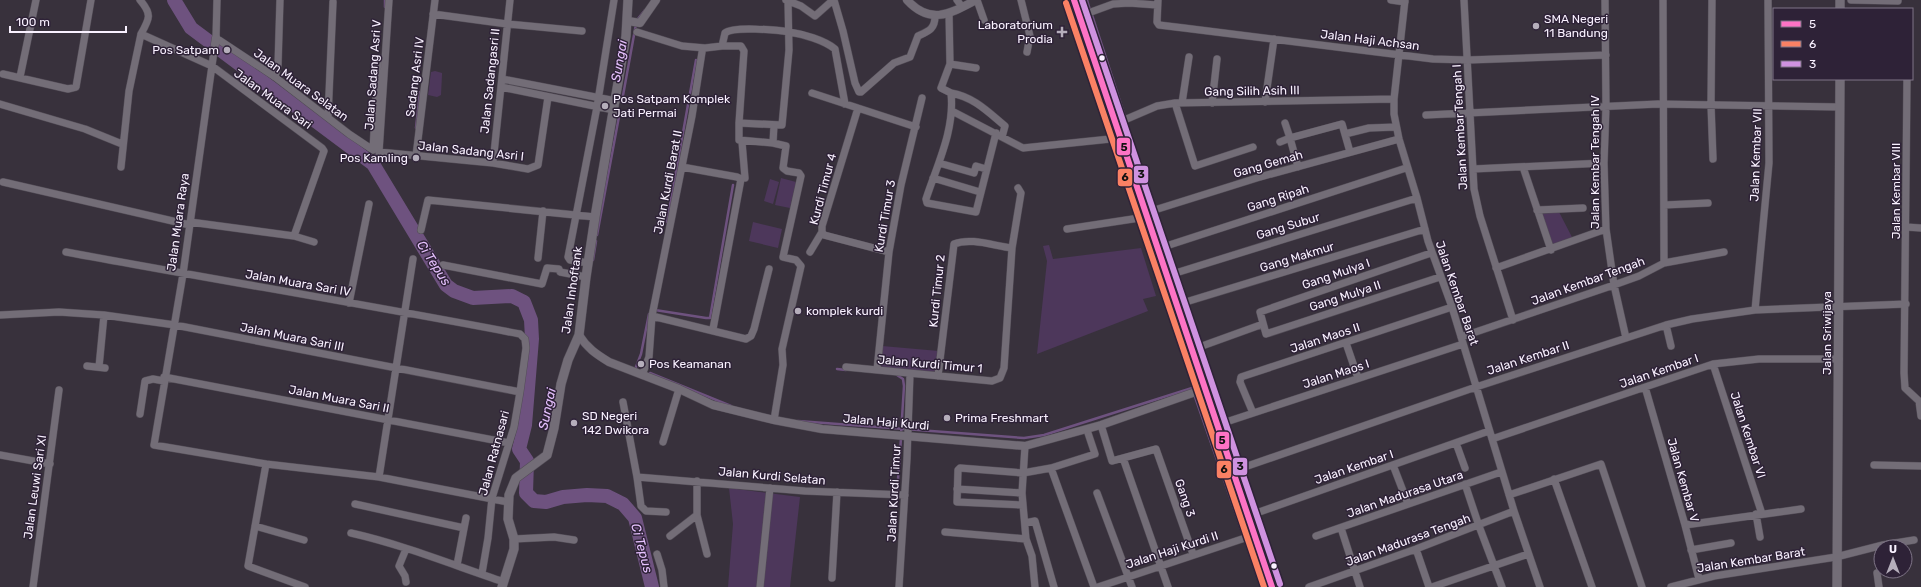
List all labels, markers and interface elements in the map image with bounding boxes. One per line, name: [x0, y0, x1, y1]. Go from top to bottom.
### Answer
scale bar: [10, 8, 126, 34]
legend: [1773, 8, 1913, 80]
place label: SMA Negeri 11 Bandung: [1544, 12, 1608, 40]
text: 100 m: [16, 15, 50, 29]
text: 5: [1809, 17, 1816, 31]
place label: Laboratorium Prodia: [978, 18, 1053, 46]
street label: Jalan Sadang Asri V: [362, 19, 384, 131]
marker: SMA Negeri 11 Bandung: [1531, 21, 1541, 31]
marker: Laboratorium Prodia: [1056, 26, 1068, 38]
street label: Jalan Haji Achsan: [1320, 27, 1420, 53]
street label: Jalan Sadangasri II: [478, 28, 502, 134]
street label: Sadang Asri IV: [403, 36, 427, 118]
text: 6: [1809, 37, 1816, 51]
water label: Sungai: [608, 38, 631, 83]
place label: Pos Satpam: [152, 43, 219, 57]
marker: Pos Satpam: [222, 45, 232, 55]
street label: Jalan Muara Selatan: [251, 46, 351, 124]
unlabelled marker: [1097, 53, 1107, 63]
text: 3: [1809, 57, 1816, 71]
street label: Jalan Kembar Tengah I: [1450, 64, 1470, 190]
street label: Jalan Muara Sari: [231, 66, 315, 132]
street label: Gang Silih Asih III: [1204, 83, 1300, 99]
place label: Pos Satpam Komplek Jati Permai: [613, 92, 731, 120]
street label: Jalan Kembar Tengah IV: [1588, 95, 1602, 229]
marker: Pos Satpam Komplek Jati Permai: [600, 101, 610, 111]
street label: Jalan Kembar VII: [1747, 108, 1765, 202]
street label: Jalan Kurdi Barat II: [651, 129, 685, 235]
line badge: 5: [1116, 137, 1131, 156]
street label: Jalan Sadang Asri I: [417, 138, 525, 164]
text: 5: [1120, 141, 1128, 154]
street label: Jalan Kembar VIII: [1889, 143, 1903, 239]
street label: Gang Gemah: [1232, 147, 1304, 181]
place label: Pos Kamling: [340, 151, 408, 165]
street label: Kurdi Timur 4: [807, 151, 839, 226]
marker: Pos Kamling: [411, 153, 421, 163]
line badge: 3: [1133, 165, 1149, 184]
line badge: 6: [1117, 168, 1133, 187]
text: 3: [1137, 168, 1145, 181]
text: 6: [1121, 171, 1129, 184]
street label: Jalan Muara Raya: [164, 172, 192, 272]
street label: Kurdi Timur 3: [872, 179, 898, 253]
street label: Gang Ripah: [1245, 181, 1311, 215]
street label: Gang Subur: [1254, 210, 1322, 242]
water label: Ci Tepus: [414, 238, 454, 289]
street label: Gang Makmur: [1258, 239, 1336, 275]
street label: Jalan Kembar Barat: [1433, 239, 1482, 347]
street label: Jalan Inhoftank: [559, 245, 585, 335]
street label: Kurdi Timur 2: [926, 254, 948, 328]
street label: Jalan Kembar Tengah: [1529, 254, 1647, 308]
street label: Gang Mulya I: [1300, 256, 1372, 292]
street label: Jalan Muara Sari IV: [244, 267, 352, 299]
street label: Gang Mulya II: [1307, 278, 1383, 314]
street label: Jalan Sriwijaya: [1820, 291, 1834, 375]
place label: komplek kurdi: [806, 304, 883, 318]
marker: komplek kurdi: [793, 306, 803, 316]
street label: Jalan Muara Sari III: [239, 320, 345, 354]
street label: Jalan Maos II: [1288, 320, 1362, 356]
street label: Jalan Kembar II: [1485, 338, 1571, 378]
street label: Jalan Kembar I: [1618, 351, 1700, 391]
street label: Jalan Kurdi Timur 1: [877, 352, 983, 376]
place label: Pos Keamanan: [649, 357, 731, 371]
street label: Jalan Maos I: [1301, 357, 1371, 391]
marker: Pos Keamanan: [636, 359, 646, 369]
street label: Jalan Muara Sari II: [287, 382, 391, 416]
water label: Sungai: [535, 386, 560, 431]
street label: Jalan Kembar VI: [1727, 390, 1769, 480]
street label: Jalan Ratnasari: [476, 409, 512, 497]
place label: SD Negeri 142 Dwikora: [582, 409, 649, 437]
street label: Jalan Haji Kurdi: [842, 411, 930, 433]
place label: Prima Freshmart: [955, 411, 1049, 425]
marker: Prima Freshmart: [942, 413, 952, 423]
marker: SD Negeri 142 Dwikora: [569, 418, 579, 428]
line badge: 5: [1215, 431, 1230, 450]
street label: Jalan Leuwi Sari XI: [21, 434, 49, 540]
text: 5: [1218, 434, 1226, 447]
street label: Jalan Kembar V: [1664, 436, 1702, 524]
street label: Jalan Kurdi Timur: [884, 444, 904, 542]
street label: Jalan Kembar I: [1313, 447, 1395, 487]
line badge: 3: [1232, 457, 1248, 476]
line badge: 6: [1216, 460, 1232, 479]
text: 3: [1236, 460, 1244, 473]
text: 6: [1220, 463, 1228, 476]
street label: Jalan Kurdi Selatan: [718, 464, 826, 488]
street label: Jalan Madurasa Utara: [1345, 468, 1465, 520]
street label: Gang 3: [1172, 477, 1198, 519]
street label: Jalan Madurasa Tengah: [1344, 511, 1472, 569]
water label: Ci Tepus: [628, 522, 656, 575]
street label: Jalan Haji Kurdi II: [1124, 528, 1220, 572]
north arrow: [1873, 539, 1913, 579]
text: U: [1889, 543, 1897, 556]
street label: Jalan Kembar Barat: [1696, 544, 1806, 575]
unlabelled marker: [1269, 561, 1279, 571]

